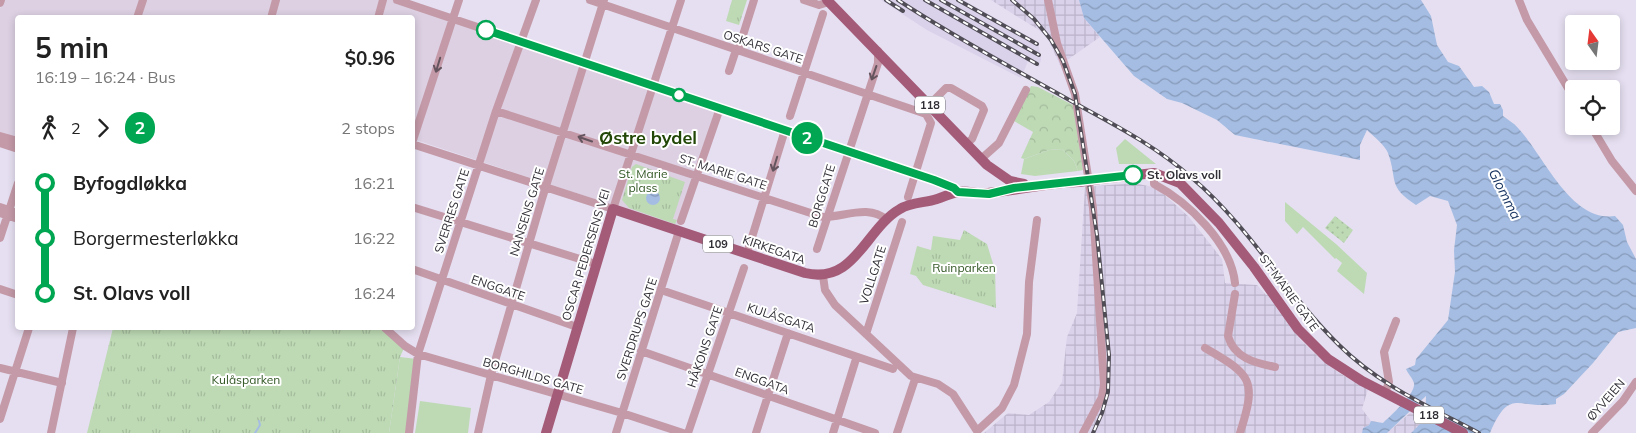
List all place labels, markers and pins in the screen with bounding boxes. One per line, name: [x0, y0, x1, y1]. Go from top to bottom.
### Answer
unlabelled marker: [476, 20, 496, 40]
unlabelled marker: [672, 88, 686, 102]
marker: St. Olavs voll: [1123, 165, 1143, 185]
place label: St. Olavs voll: [1147, 167, 1221, 182]

